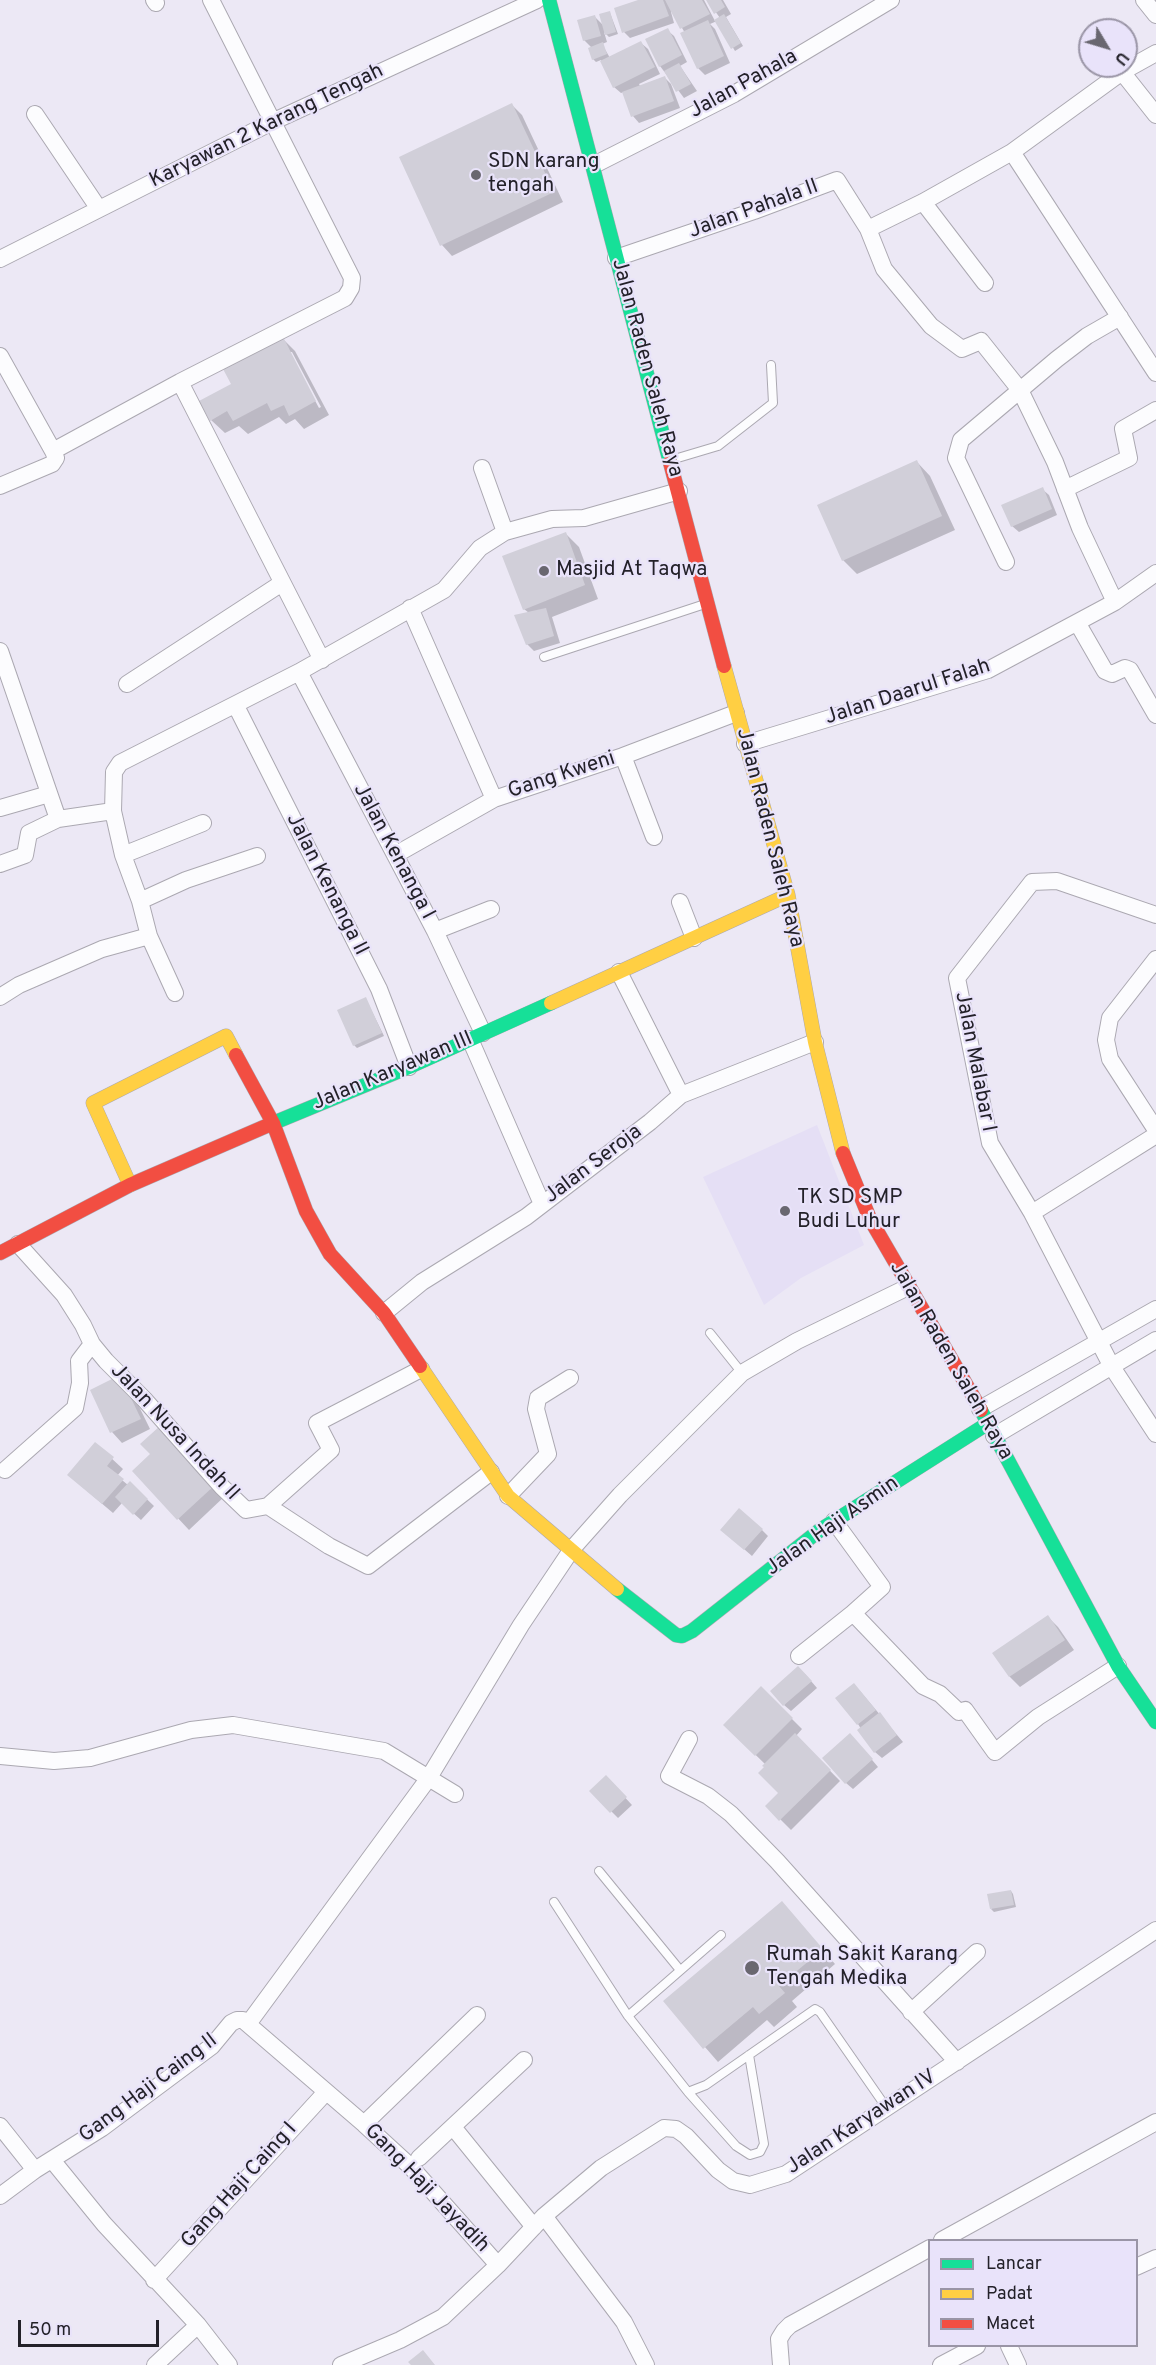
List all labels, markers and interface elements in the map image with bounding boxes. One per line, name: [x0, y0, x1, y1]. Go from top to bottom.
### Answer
north arrow: [1078, 18, 1138, 78]
street label: Jalan Pahala: [686, 45, 802, 125]
text: U: [1109, 47, 1132, 69]
street label: Karyawan 2 Karang Tengah: [146, 59, 388, 195]
place label: SDN karang tengah: [488, 150, 600, 200]
marker: SDN karang tengah: [469, 168, 483, 182]
street label: Jalan Pahala II: [686, 175, 822, 245]
street label: Jalan Raden Saleh Raya: [605, 256, 687, 480]
place label: Masjid At Taqwa: [556, 558, 707, 584]
marker: Masjid At Taqwa: [537, 564, 551, 578]
street label: Jalan Daarul Falah: [822, 654, 994, 732]
street label: Jalan Raden Saleh Raya: [730, 726, 808, 950]
street label: Gang Kweni: [505, 747, 619, 805]
street label: Jalan Kenanga I: [347, 780, 439, 924]
street label: Jalan Kenanga II: [279, 810, 373, 960]
street label: Jalan Malabar I: [948, 990, 1000, 1134]
street label: Jalan Karyawan III: [309, 1027, 477, 1117]
street label: Jalan Seroja: [540, 1120, 648, 1210]
place label: TK SD SMP Budi Luhur: [797, 1186, 902, 1236]
marker: TK SD SMP Budi Luhur: [778, 1204, 792, 1218]
street label: Jalan Raden Saleh Raya: [883, 1257, 1017, 1465]
street label: Jalan Nusa Indah II: [104, 1359, 244, 1507]
street label: Jalan Haji Asmin: [762, 1472, 904, 1582]
place label: Rumah Sakit Karang Tengah Medika: [766, 1943, 958, 1993]
marker: Rumah Sakit Karang Tengah Medika: [743, 1959, 761, 1977]
street label: Gang Haji Caing II: [75, 2029, 223, 2149]
street label: Jalan Karyawan IV: [782, 2065, 942, 2181]
street label: Gang Haji Caing I: [177, 2118, 303, 2254]
street label: Gang Haji Jayadih: [358, 2119, 494, 2259]
legend: [928, 2239, 1138, 2347]
text: Lancar: [986, 2253, 1042, 2276]
text: Padat: [986, 2283, 1033, 2306]
scale bar: [21, 2308, 162, 2346]
text: Macet: [986, 2313, 1035, 2336]
text: 50 m: [29, 2319, 71, 2342]

